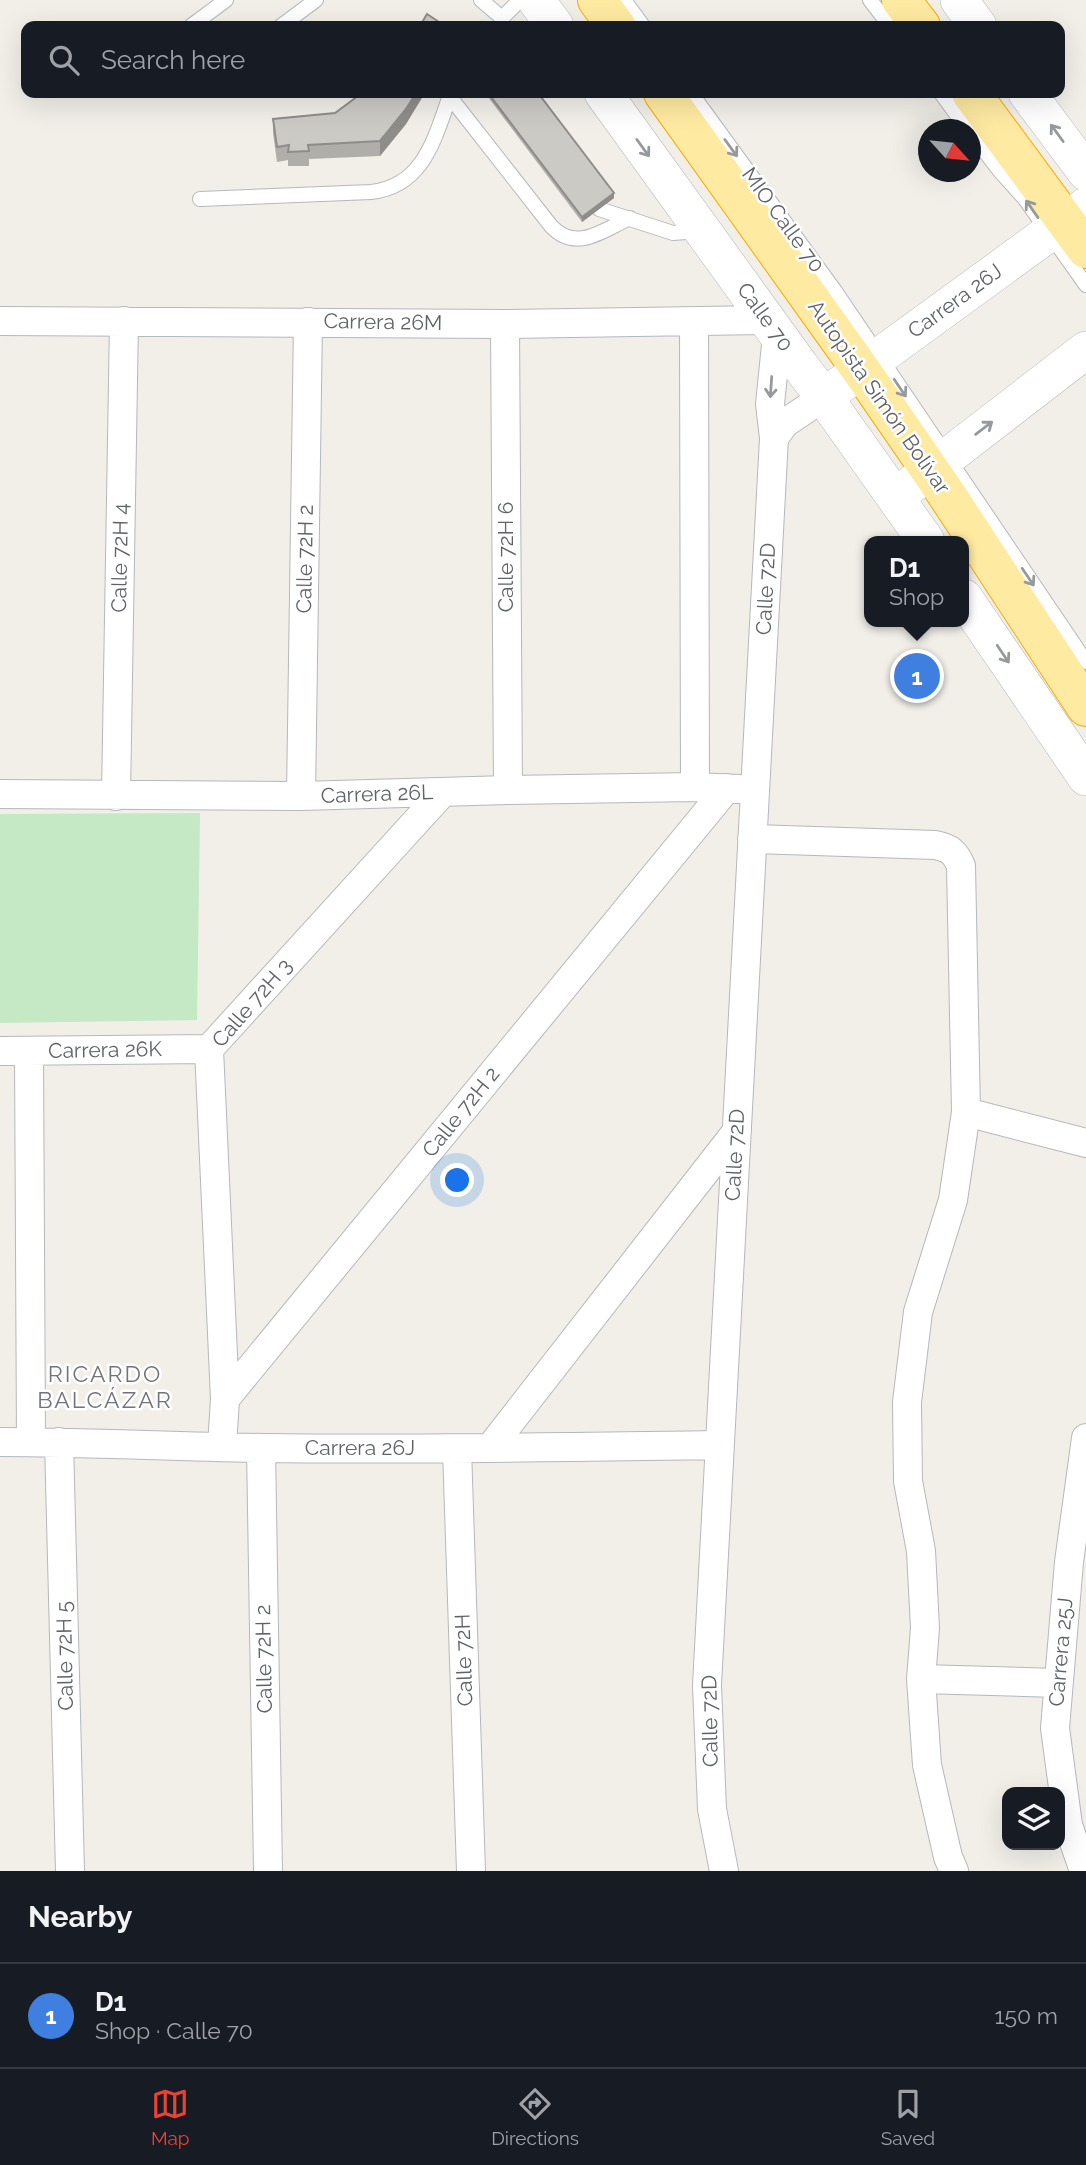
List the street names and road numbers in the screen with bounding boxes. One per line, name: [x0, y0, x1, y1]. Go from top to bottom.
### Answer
street label: MIO Calle 70: [737, 162, 830, 277]
street label: Carrera 26J: [903, 258, 1007, 343]
street label: Calle 70: [732, 277, 799, 356]
street label: Autopista Simón Bolívar: [803, 295, 956, 499]
street label: Carrera 26M: [323, 308, 443, 335]
street label: Calle 72H 6: [493, 502, 518, 612]
street label: Calle 72H 4: [106, 503, 133, 613]
street label: Calle 72H 2: [291, 504, 318, 614]
street label: Calle 72D: [751, 542, 780, 636]
street label: Carrera 26L: [320, 779, 434, 808]
street label: Calle 72H 3: [206, 953, 297, 1052]
street label: Carrera 26K: [48, 1036, 163, 1063]
street label: Calle 72H 2: [417, 1061, 505, 1162]
street label: Calle 72D: [720, 1108, 749, 1202]
street label: Carrera 26J: [305, 1435, 415, 1460]
street label: Carrera 25J: [1043, 1596, 1078, 1707]
street label: Calle 72H 5: [51, 1601, 78, 1711]
street label: Calle 72H 2: [250, 1604, 277, 1714]
street label: Calle 72H: [449, 1613, 478, 1707]
street label: Calle 72D: [696, 1675, 723, 1767]

